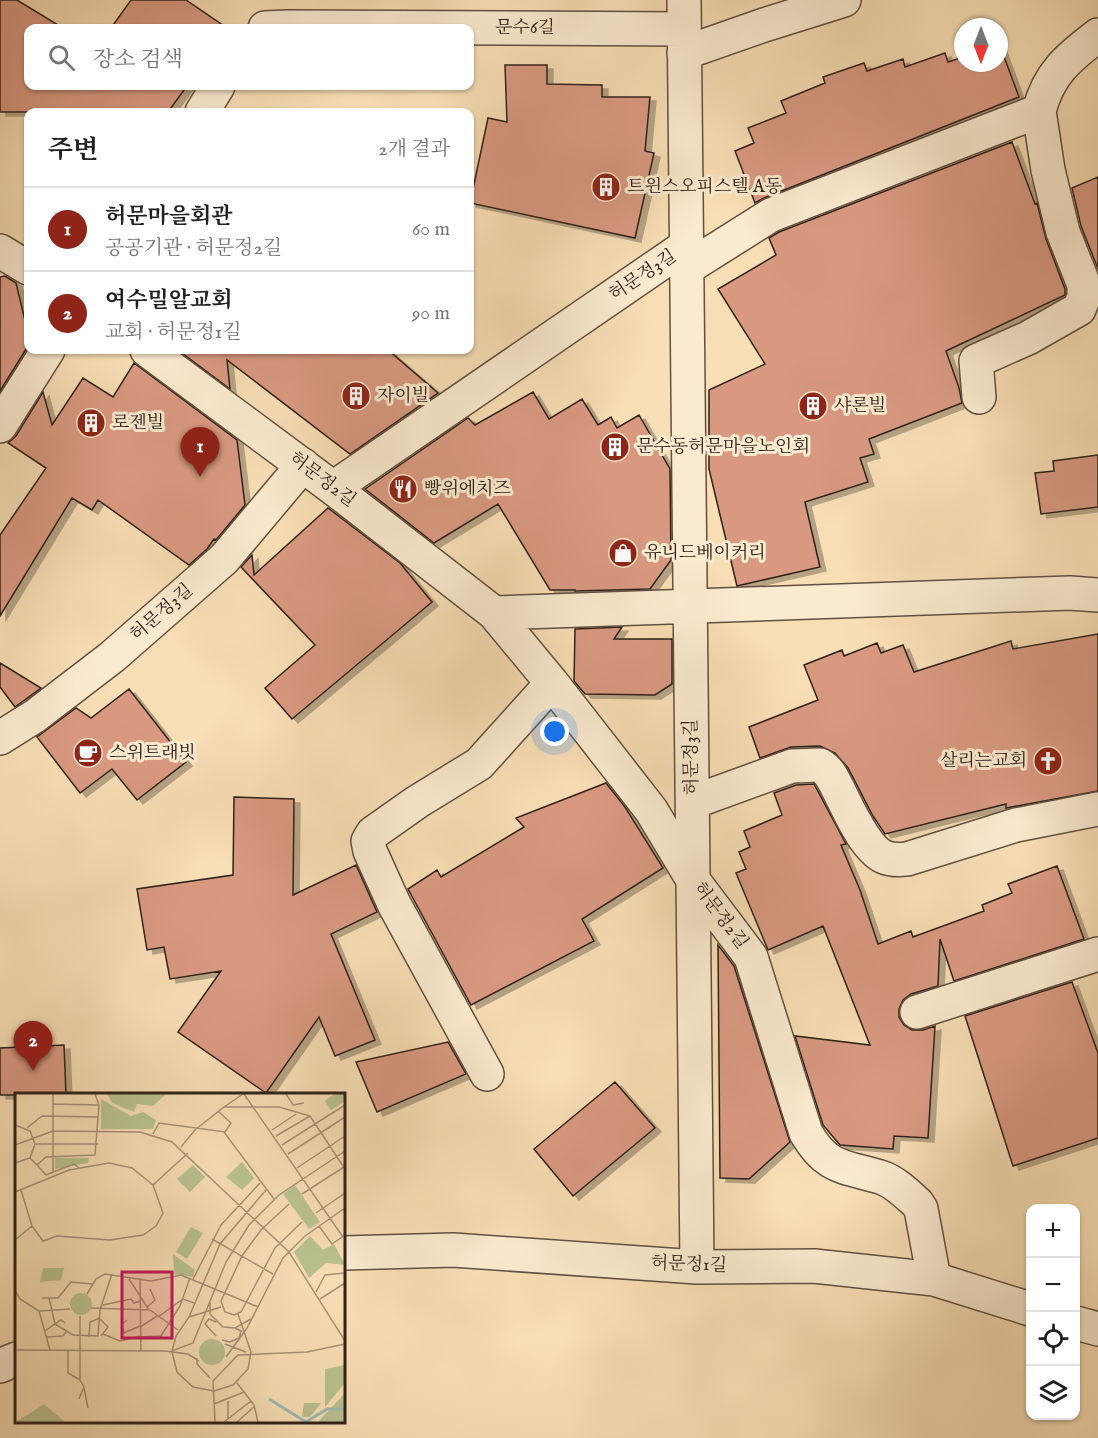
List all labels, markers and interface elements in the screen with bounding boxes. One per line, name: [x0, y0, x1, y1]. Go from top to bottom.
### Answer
street label: 문수6길: [495, 17, 555, 40]
north arrow: [954, 18, 1008, 72]
search box: [24, 24, 474, 90]
icon: search: [45, 41, 78, 74]
text: 장소 검색: [93, 46, 183, 74]
text: 주변: [48, 134, 98, 167]
text: 2개 결과: [378, 137, 450, 162]
building icon: 트윈스오피스텔 A동: [590, 171, 622, 203]
place label: 트윈스오피스텔 A동: [627, 176, 782, 199]
text: 허문마을회관: [105, 203, 233, 231]
text: 1: [64, 217, 71, 242]
text: 60 m: [412, 217, 450, 242]
text: 공공기관 · 허문정2길: [105, 236, 282, 261]
street label: 허문정3길: [605, 245, 681, 307]
text: 여수밀알교회: [105, 287, 233, 315]
text: 2: [63, 301, 72, 326]
text: 90 m: [412, 301, 450, 326]
text: 교회 · 허문정1길: [105, 320, 242, 345]
building icon: 자이빌: [340, 380, 372, 412]
place label: 자이빌: [377, 385, 429, 408]
building icon: 샤론빌: [797, 390, 829, 422]
place label: 샤론빌: [834, 395, 886, 418]
building icon: 로젠빌: [75, 407, 107, 439]
place label: 로젠빌: [112, 412, 164, 435]
pin: 1: [180, 428, 220, 477]
building icon: 문수동허문마을노인회: [599, 431, 631, 463]
place label: 문수동허문마을노인회: [636, 436, 810, 459]
street label: 허문정2길: [284, 447, 360, 513]
restaurant icon: 빵위에치즈: [387, 473, 419, 505]
place label: 빵위에치즈: [424, 478, 512, 501]
shop icon: 유니드베이커리: [607, 537, 639, 569]
place label: 유니드베이커리: [644, 542, 766, 565]
street label: 허문정3길: [126, 579, 198, 647]
your location: [540, 717, 569, 746]
street label: 허문정3길: [680, 719, 704, 795]
cafe icon: 스위트래빗: [72, 737, 104, 769]
place label: 스위트래빗: [109, 742, 196, 765]
church icon: 살리는교회: [1032, 745, 1064, 777]
place label: 살리는교회: [940, 750, 1027, 773]
street label: 허문정2길: [687, 878, 753, 954]
pin: 2: [14, 1022, 52, 1071]
inset map: [15, 1093, 345, 1423]
map controls: [1026, 1204, 1080, 1420]
button: +: [1026, 1204, 1080, 1258]
street label: 허문정1길: [650, 1252, 728, 1278]
button: −: [1026, 1258, 1080, 1312]
button: locate: [1026, 1312, 1080, 1366]
button: layers: [1026, 1366, 1080, 1420]

